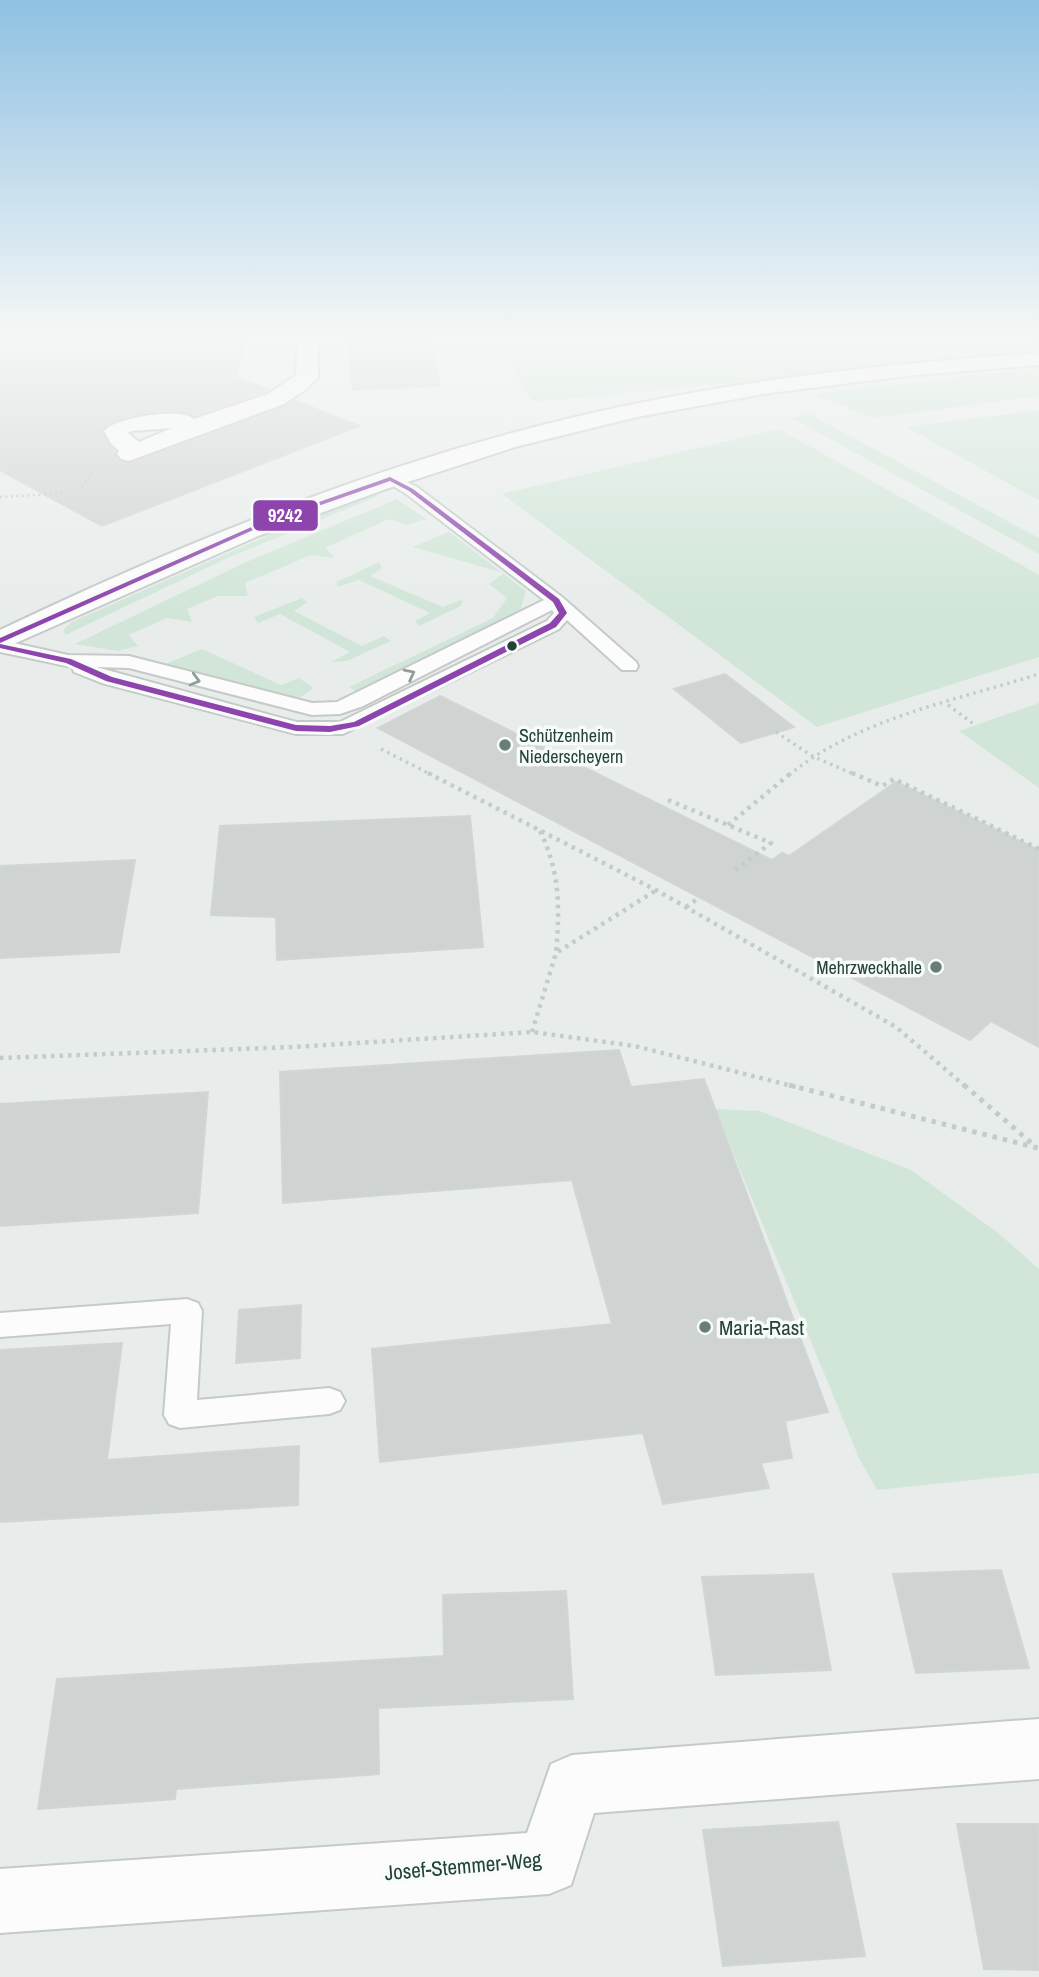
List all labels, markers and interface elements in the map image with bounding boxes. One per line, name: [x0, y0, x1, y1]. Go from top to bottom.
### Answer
line badge: 9242: [252, 499, 319, 532]
text: 9242: [268, 502, 303, 528]
unlabelled marker: [505, 639, 519, 653]
one-way arrow: [403, 669, 416, 683]
one-way arrow: [188, 672, 200, 686]
place label: Schützenheim Niederscheyern: [519, 723, 623, 769]
marker: Schützenheim Niederscheyern: [497, 737, 513, 753]
place label: Mehrzweckhalle: [816, 955, 922, 980]
marker: Mehrzweckhalle: [928, 959, 944, 975]
place label: Maria-Rast: [719, 1313, 804, 1342]
marker: Maria-Rast: [697, 1319, 713, 1335]
street label: Josef-Stemmer-Weg: [383, 1845, 543, 1887]

